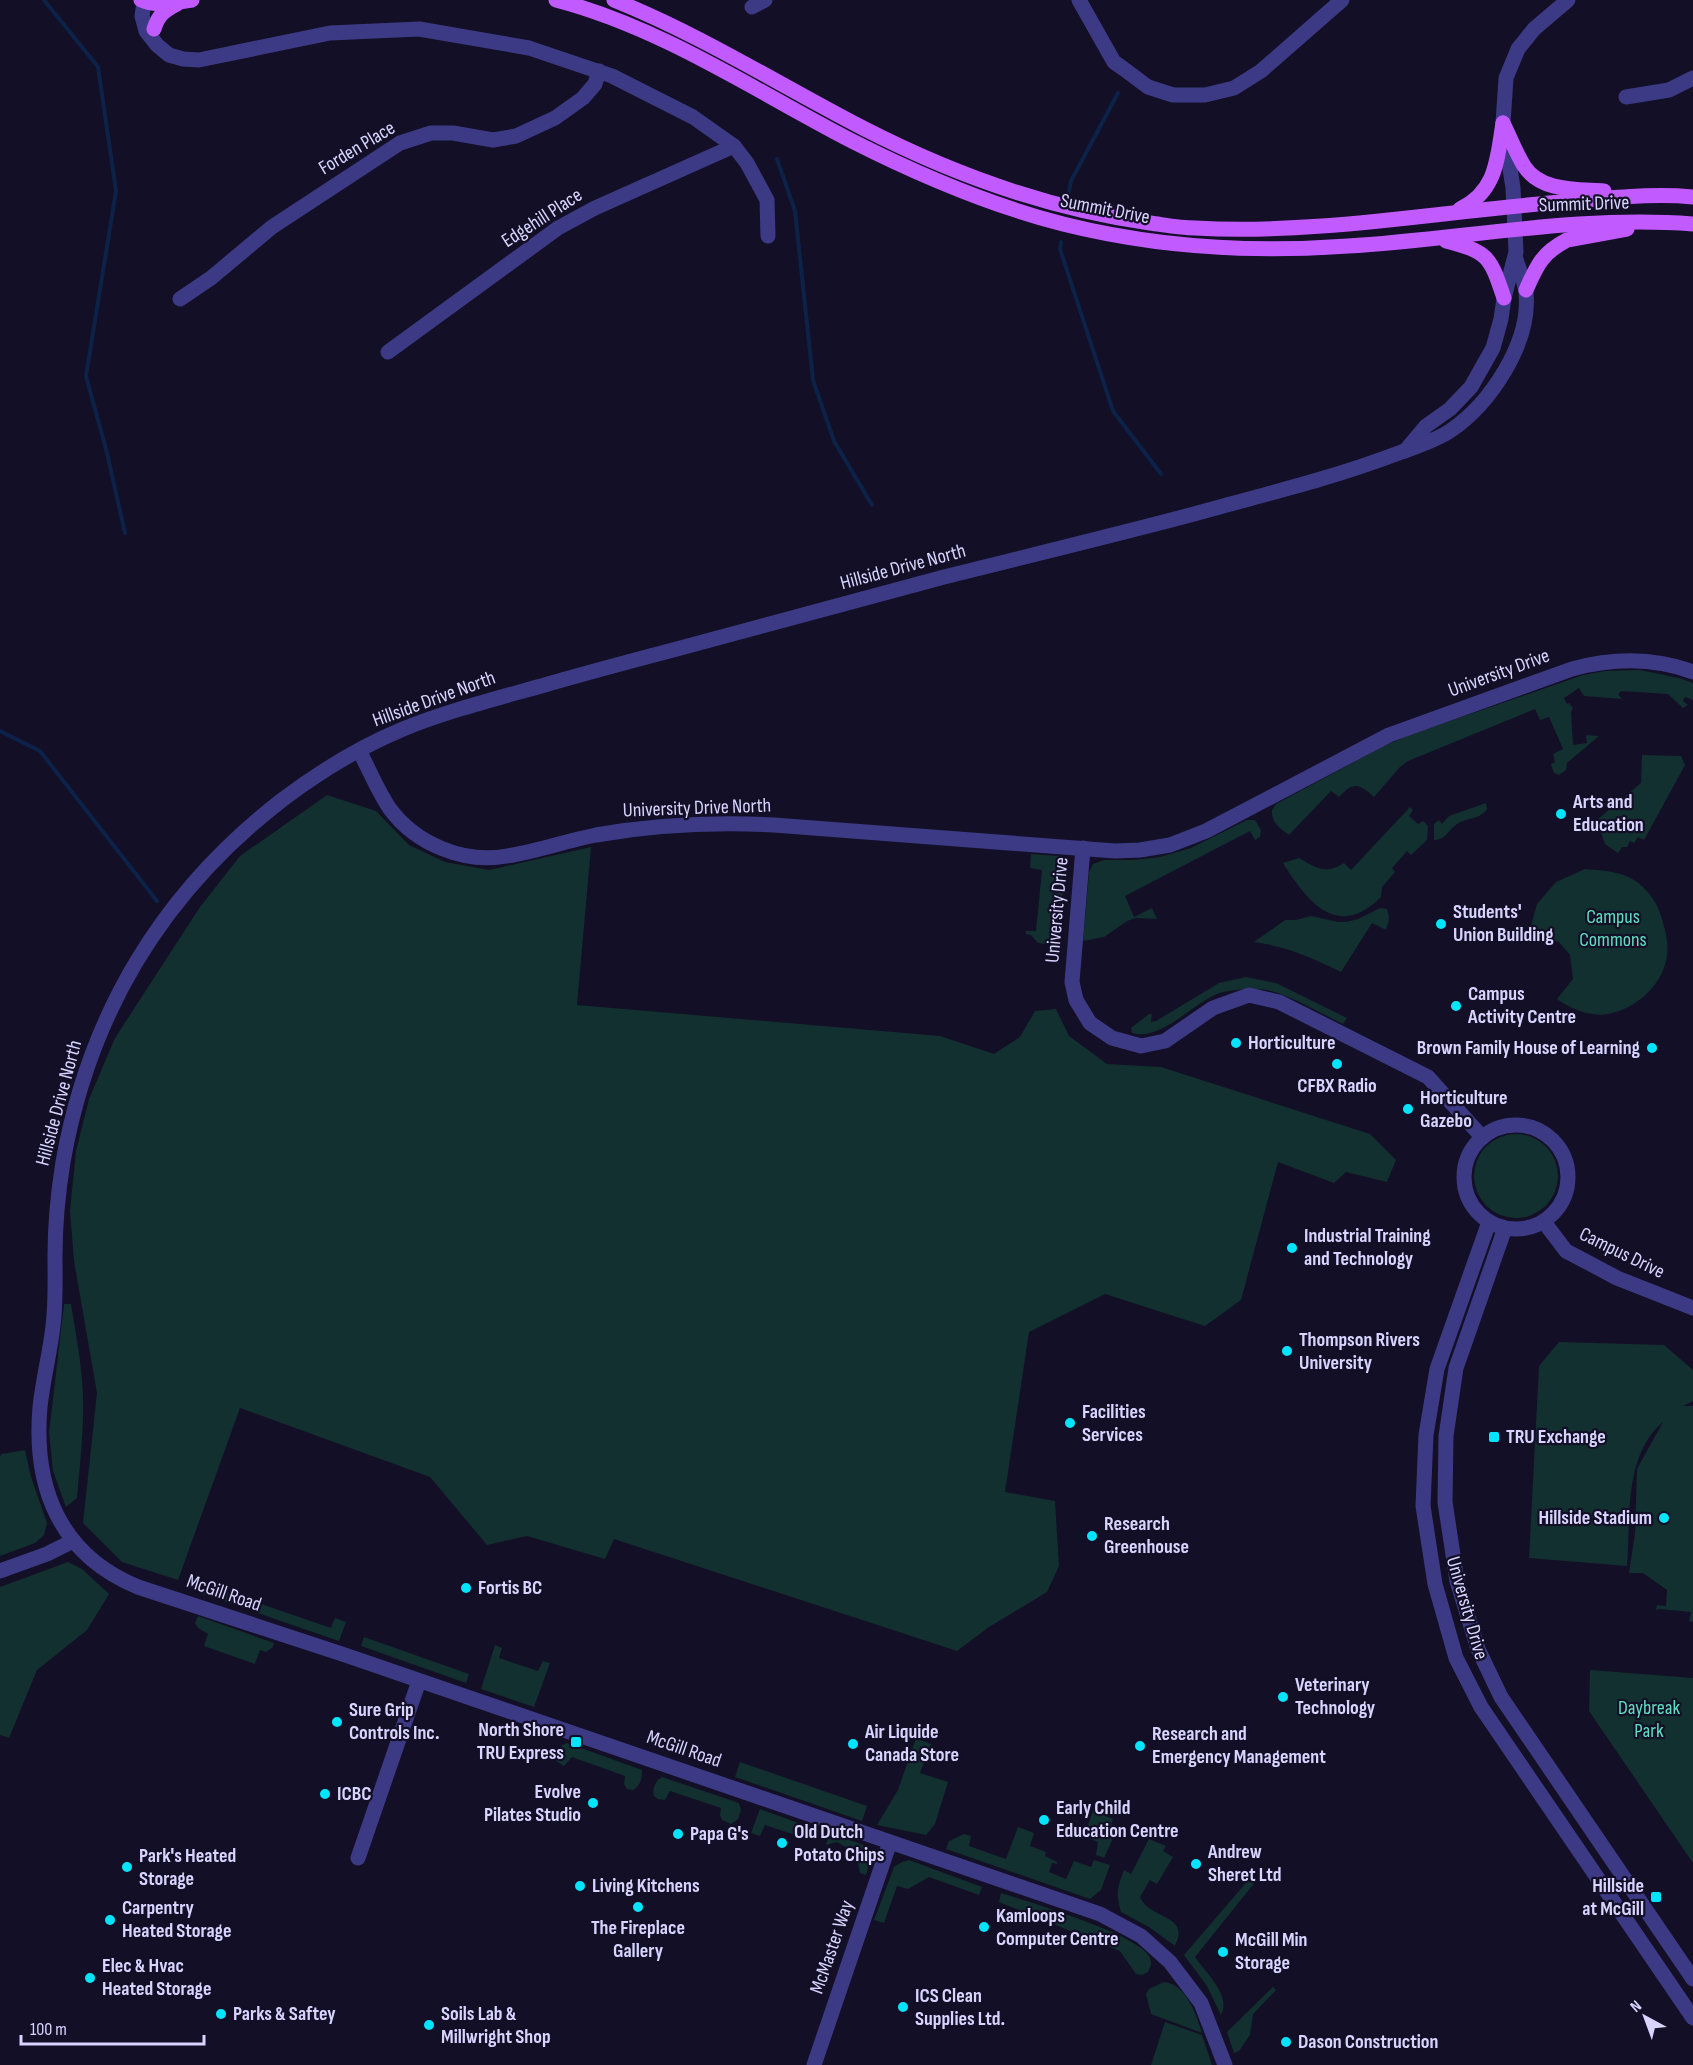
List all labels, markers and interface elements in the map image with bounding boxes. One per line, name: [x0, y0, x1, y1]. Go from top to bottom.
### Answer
street label: Forden Place: [314, 116, 400, 180]
street label: Edgehill Place: [497, 183, 587, 253]
street label: Summit Drive: [1058, 189, 1152, 229]
street label: Summit Drive: [1538, 190, 1630, 218]
street label: Hillside Drive North: [838, 539, 968, 595]
street label: University Drive: [1445, 644, 1553, 702]
street label: Hillside Drive North: [369, 666, 499, 732]
place label: Arts and Education: [1572, 790, 1644, 837]
street label: University Drive North: [622, 793, 772, 823]
marker: Arts and Education: [1554, 807, 1568, 821]
street label: University Drive: [1040, 856, 1074, 964]
place label: Students' Union Building: [1453, 900, 1554, 947]
park label: Campus Commons: [1579, 905, 1647, 952]
marker: Students' Union Building: [1434, 917, 1448, 931]
place label: Campus Activity Centre: [1467, 982, 1576, 1029]
marker: Campus Activity Centre: [1449, 999, 1463, 1013]
place label: Horticulture: [1248, 1031, 1336, 1055]
marker: Horticulture: [1229, 1036, 1243, 1050]
place label: Brown Family House of Learning: [1417, 1036, 1641, 1060]
street label: Hillside Drive North: [31, 1038, 87, 1168]
marker: Brown Family House of Learning: [1645, 1041, 1659, 1055]
marker: CFBX Radio: [1330, 1057, 1344, 1071]
place label: CFBX Radio: [1297, 1074, 1377, 1098]
place label: Horticulture Gazebo: [1420, 1086, 1508, 1133]
marker: Horticulture Gazebo: [1401, 1102, 1415, 1116]
street label: Campus Drive: [1575, 1222, 1669, 1284]
place label: Industrial Training and Technology: [1304, 1224, 1431, 1271]
marker: Industrial Training and Technology: [1285, 1241, 1299, 1255]
place label: Thompson Rivers University: [1299, 1328, 1420, 1375]
marker: Thompson Rivers University: [1280, 1344, 1294, 1358]
place label: Facilities Services: [1082, 1400, 1146, 1447]
marker: Facilities Services: [1063, 1416, 1077, 1430]
place label: TRU Exchange: [1506, 1425, 1606, 1449]
marker: TRU Exchange: [1487, 1430, 1501, 1444]
place label: Hillside Stadium: [1538, 1506, 1652, 1530]
marker: Hillside Stadium: [1657, 1511, 1671, 1525]
place label: Research Greenhouse: [1104, 1512, 1189, 1559]
marker: Research Greenhouse: [1085, 1529, 1099, 1543]
street label: University Drive: [1441, 1554, 1493, 1662]
street label: McGill Road: [183, 1569, 265, 1617]
place label: Fortis BC: [478, 1576, 542, 1600]
marker: Fortis BC: [459, 1581, 473, 1595]
place label: Veterinary Technology: [1295, 1673, 1376, 1720]
marker: Veterinary Technology: [1276, 1690, 1290, 1704]
park label: Daybreak Park: [1618, 1696, 1680, 1743]
place label: Sure Grip Controls Inc.: [349, 1698, 440, 1745]
marker: Sure Grip Controls Inc.: [330, 1715, 344, 1729]
place label: North Shore TRU Express: [477, 1718, 564, 1765]
place label: Air Liquide Canada Store: [864, 1720, 959, 1767]
place label: Research and Emergency Management: [1152, 1722, 1326, 1769]
street label: McGill Road: [643, 1725, 725, 1773]
marker: North Shore TRU Express: [569, 1735, 583, 1749]
marker: Air Liquide Canada Store: [846, 1737, 860, 1751]
marker: Research and Emergency Management: [1133, 1739, 1147, 1753]
place label: Evolve Pilates Studio: [484, 1780, 581, 1827]
place label: ICBC: [337, 1782, 372, 1806]
marker: ICBC: [318, 1787, 332, 1801]
marker: Evolve Pilates Studio: [586, 1796, 600, 1810]
place label: Early Child Education Centre: [1056, 1796, 1179, 1843]
marker: Early Child Education Centre: [1037, 1813, 1051, 1827]
place label: Old Dutch Potato Chips: [794, 1820, 885, 1867]
place label: Papa G's: [690, 1822, 749, 1846]
marker: Papa G's: [671, 1827, 685, 1841]
marker: Old Dutch Potato Chips: [775, 1836, 789, 1850]
place label: Andrew Sheret Ltd: [1207, 1840, 1281, 1887]
place label: Park's Heated Storage: [139, 1844, 236, 1891]
marker: Andrew Sheret Ltd: [1189, 1857, 1203, 1871]
marker: Park's Heated Storage: [120, 1860, 134, 1874]
place label: Living Kitchens: [592, 1874, 700, 1898]
place label: Hillside at McGill: [1582, 1874, 1644, 1921]
marker: Living Kitchens: [573, 1879, 587, 1893]
marker: Hillside at McGill: [1649, 1890, 1663, 1904]
place label: Carpentry Heated Storage: [122, 1896, 231, 1943]
street label: McMaster Way: [805, 1897, 859, 1997]
marker: The Fireplace Gallery: [631, 1900, 645, 1914]
place label: Kamloops Computer Centre: [996, 1904, 1119, 1951]
marker: Carpentry Heated Storage: [103, 1913, 117, 1927]
place label: The Fireplace Gallery: [591, 1916, 685, 1963]
marker: Kamloops Computer Centre: [977, 1920, 991, 1934]
place label: McGill Min Storage: [1235, 1928, 1307, 1975]
marker: McGill Min Storage: [1216, 1945, 1230, 1959]
place label: Elec & Hvac Heated Storage: [102, 1954, 211, 2001]
marker: Elec & Hvac Heated Storage: [83, 1971, 97, 1985]
place label: ICS Clean Supplies Ltd.: [915, 1984, 1005, 2031]
north arrow: [1615, 1987, 1675, 2047]
text: N: [1627, 1997, 1646, 2017]
marker: ICS Clean Supplies Ltd.: [896, 2000, 910, 2014]
place label: Parks & Saftey: [233, 2002, 336, 2026]
place label: Soils Lab & Millwright Shop: [441, 2002, 551, 2049]
marker: Parks & Saftey: [214, 2007, 228, 2021]
scale bar: [21, 2008, 204, 2046]
marker: Soils Lab & Millwright Shop: [422, 2018, 436, 2032]
text: 100 m: [30, 2019, 67, 2040]
place label: Dason Construction: [1298, 2030, 1438, 2054]
marker: Dason Construction: [1279, 2035, 1293, 2049]

